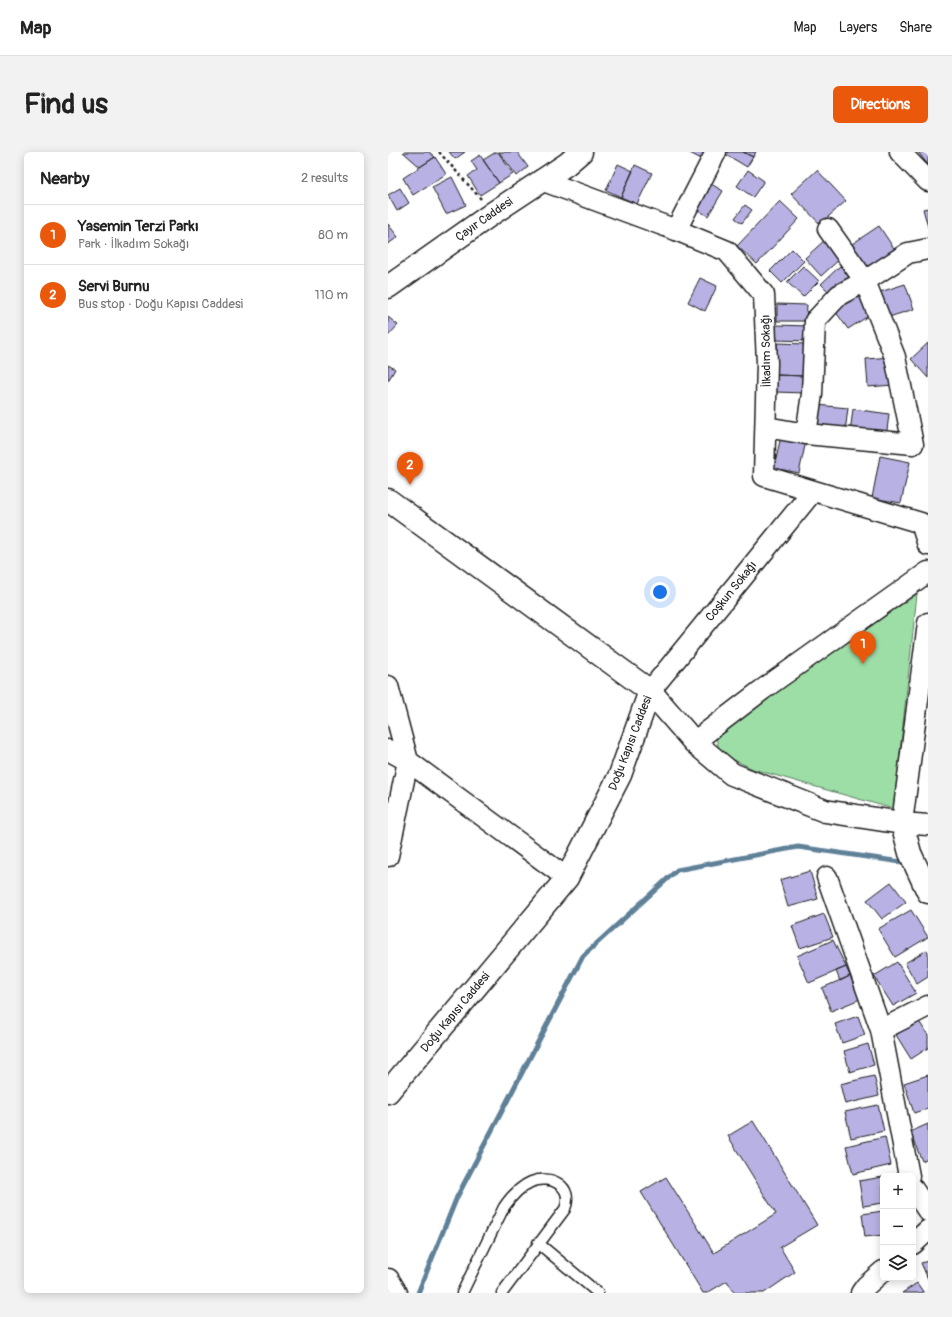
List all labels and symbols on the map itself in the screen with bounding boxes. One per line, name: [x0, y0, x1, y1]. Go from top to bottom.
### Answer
street label: Çayır Caddesi: [453, 194, 516, 245]
street label: İlkadım Sokağı: [757, 315, 775, 387]
pin: 2: [397, 452, 423, 485]
street label: Coşkun Sokağı: [703, 558, 760, 624]
your location: [650, 582, 670, 602]
pin: 1: [850, 631, 876, 664]
street label: Doğu Kapısı Caddesi: [606, 694, 655, 793]
street label: Doğu Kapısı Caddesi: [417, 969, 493, 1055]

